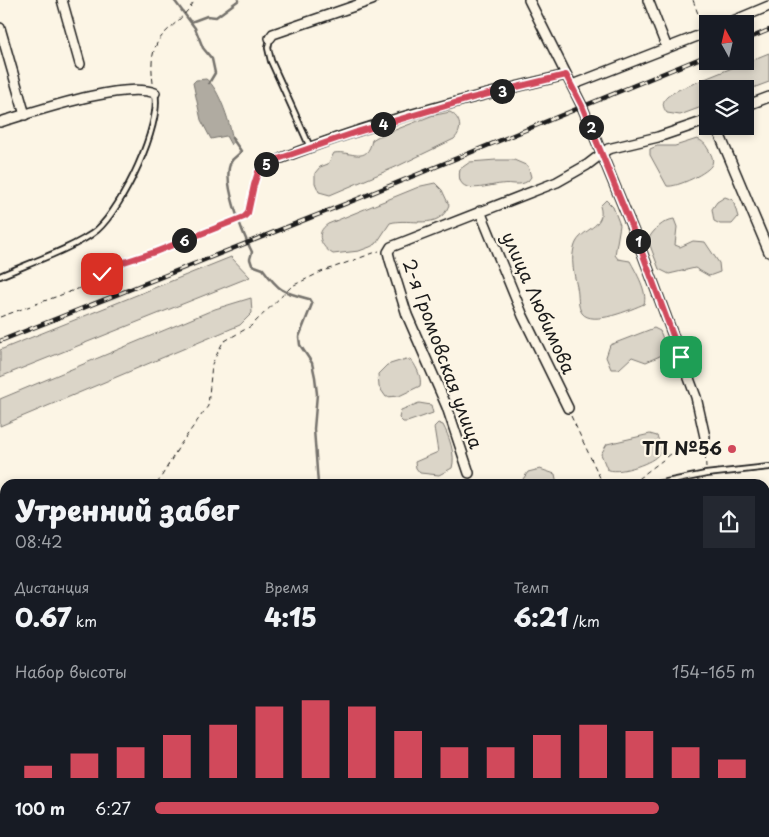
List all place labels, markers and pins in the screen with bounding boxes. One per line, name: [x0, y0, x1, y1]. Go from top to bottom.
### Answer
pin: 3: [490, 78, 514, 104]
pin: 4: [370, 112, 396, 136]
pin: 2: [578, 114, 604, 140]
pin: 5: [254, 152, 278, 176]
pin: 6: [172, 228, 196, 252]
pin: 1: [626, 228, 650, 254]
pin: [81, 253, 123, 295]
pin: [660, 336, 702, 378]
place label: ТП №56: [642, 434, 722, 461]
marker: ТП №56: [726, 443, 738, 455]

